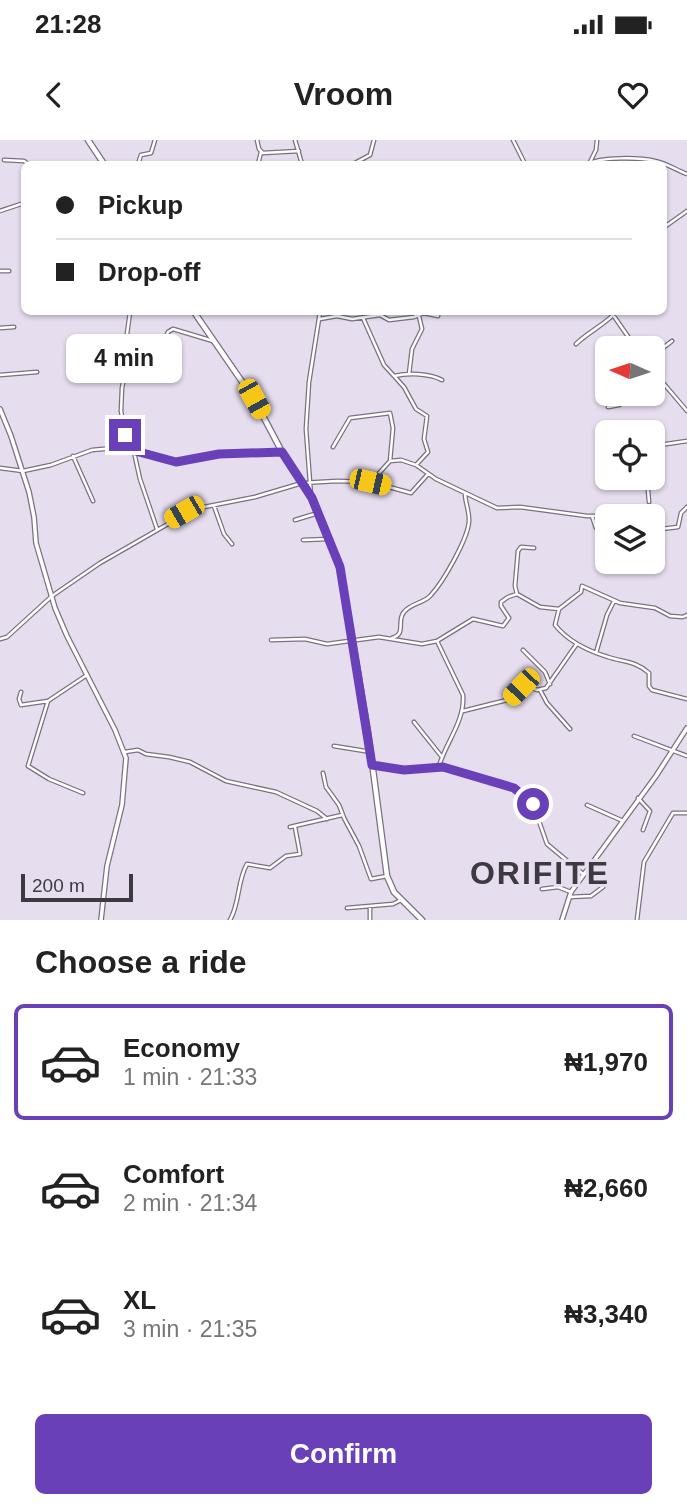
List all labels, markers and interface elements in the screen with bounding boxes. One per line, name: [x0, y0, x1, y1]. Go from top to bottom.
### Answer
text: 21:28: [35, 9, 102, 39]
icon: back: [35, 76, 73, 114]
text: Vroom: [294, 76, 393, 112]
icon: heart: [614, 76, 652, 114]
text: Pickup: [98, 190, 183, 220]
text: Drop-off: [98, 257, 201, 287]
callout: 4 min: [67, 334, 183, 383]
north arrow: [595, 336, 665, 406]
map controls: [595, 336, 665, 574]
text: 4 min: [94, 345, 154, 371]
car: [235, 376, 274, 422]
route end: [109, 419, 141, 451]
button: locate: [595, 420, 665, 490]
car: [348, 467, 393, 497]
car: [161, 492, 208, 532]
button: layers: [595, 504, 665, 574]
car: [499, 665, 544, 709]
route start: [517, 788, 549, 820]
district label: ORIFITE: [470, 855, 610, 891]
scale bar: [21, 871, 133, 903]
text: 200 m: [32, 875, 85, 896]
text: Choose a ride: [35, 944, 247, 980]
icon: car: [39, 1031, 102, 1094]
text: Economy: [123, 1033, 240, 1063]
text: ₦1,970: [564, 1047, 648, 1077]
text: 1 min · 21:33: [123, 1064, 257, 1090]
icon: car: [39, 1157, 102, 1220]
text: Comfort: [123, 1159, 224, 1189]
text: ₦2,660: [564, 1173, 648, 1203]
text: 2 min · 21:34: [123, 1190, 257, 1216]
icon: car: [39, 1283, 102, 1346]
text: XL: [123, 1285, 156, 1315]
text: ₦3,340: [564, 1299, 648, 1329]
text: 3 min · 21:35: [123, 1316, 257, 1342]
button: Confirm: [35, 1414, 652, 1494]

